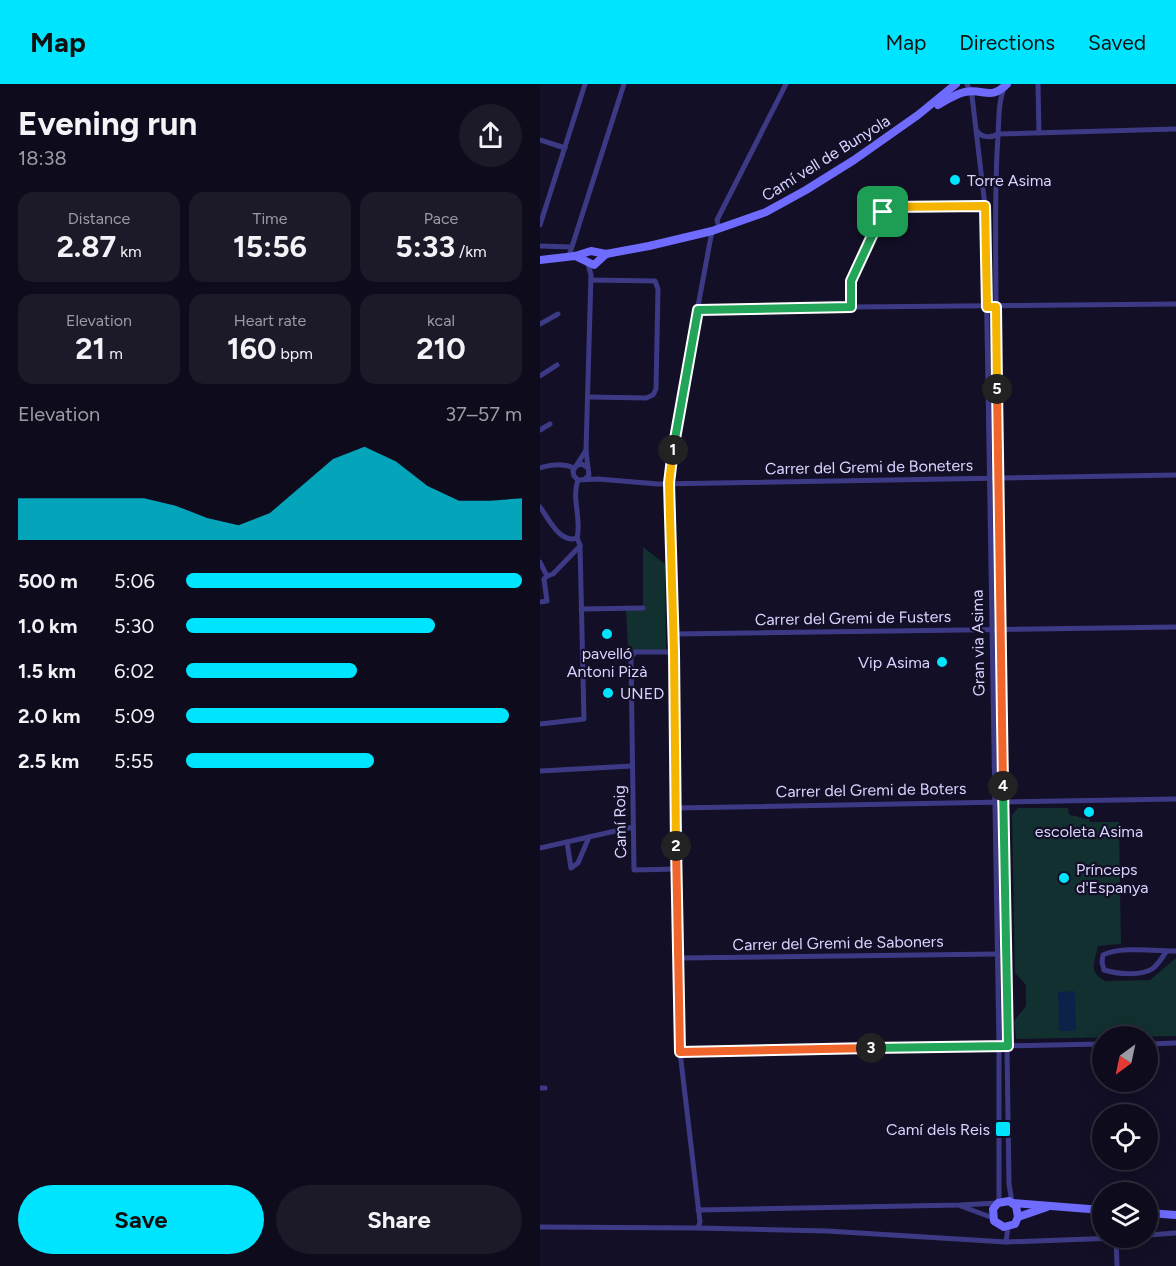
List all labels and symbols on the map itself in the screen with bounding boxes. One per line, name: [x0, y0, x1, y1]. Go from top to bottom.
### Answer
street label: Camí vell de Bunyola: [758, 111, 894, 205]
place label: Torre Asima: [967, 171, 1051, 190]
marker: Torre Asima: [948, 173, 962, 187]
pin: [857, 186, 908, 237]
pin: 5: [982, 374, 1012, 404]
pin: 1: [658, 435, 688, 465]
street label: Carrer del Gremi de Boneters: [765, 456, 973, 478]
street label: Gran via Asima: [968, 590, 988, 696]
street label: Carrer del Gremi de Fusters: [755, 607, 951, 629]
marker: pavelló Antoni Pizà: [600, 627, 614, 641]
place label: pavelló Antoni Pizà: [567, 644, 647, 681]
place label: Vip Asima: [858, 653, 930, 672]
marker: Vip Asima: [935, 655, 949, 669]
place label: UNED: [620, 684, 664, 703]
marker: UNED: [601, 686, 615, 700]
pin: 4: [988, 771, 1018, 801]
street label: Carrer del Gremi de Boters: [776, 779, 966, 801]
street label: Camí Roig: [610, 785, 630, 859]
marker: escoleta Asima: [1082, 805, 1096, 819]
place label: escoleta Asima: [1035, 822, 1143, 841]
pin: 2: [661, 831, 691, 861]
place label: Prínceps d'Espanya: [1076, 860, 1148, 897]
marker: Prínceps d'Espanya: [1057, 871, 1071, 885]
street label: Carrer del Gremi de Saboners: [732, 932, 944, 954]
north arrow: [1092, 1026, 1158, 1092]
pin: 3: [856, 1033, 886, 1063]
place label: Camí dels Reis: [886, 1120, 990, 1139]
marker: Camí dels Reis: [994, 1120, 1012, 1138]

